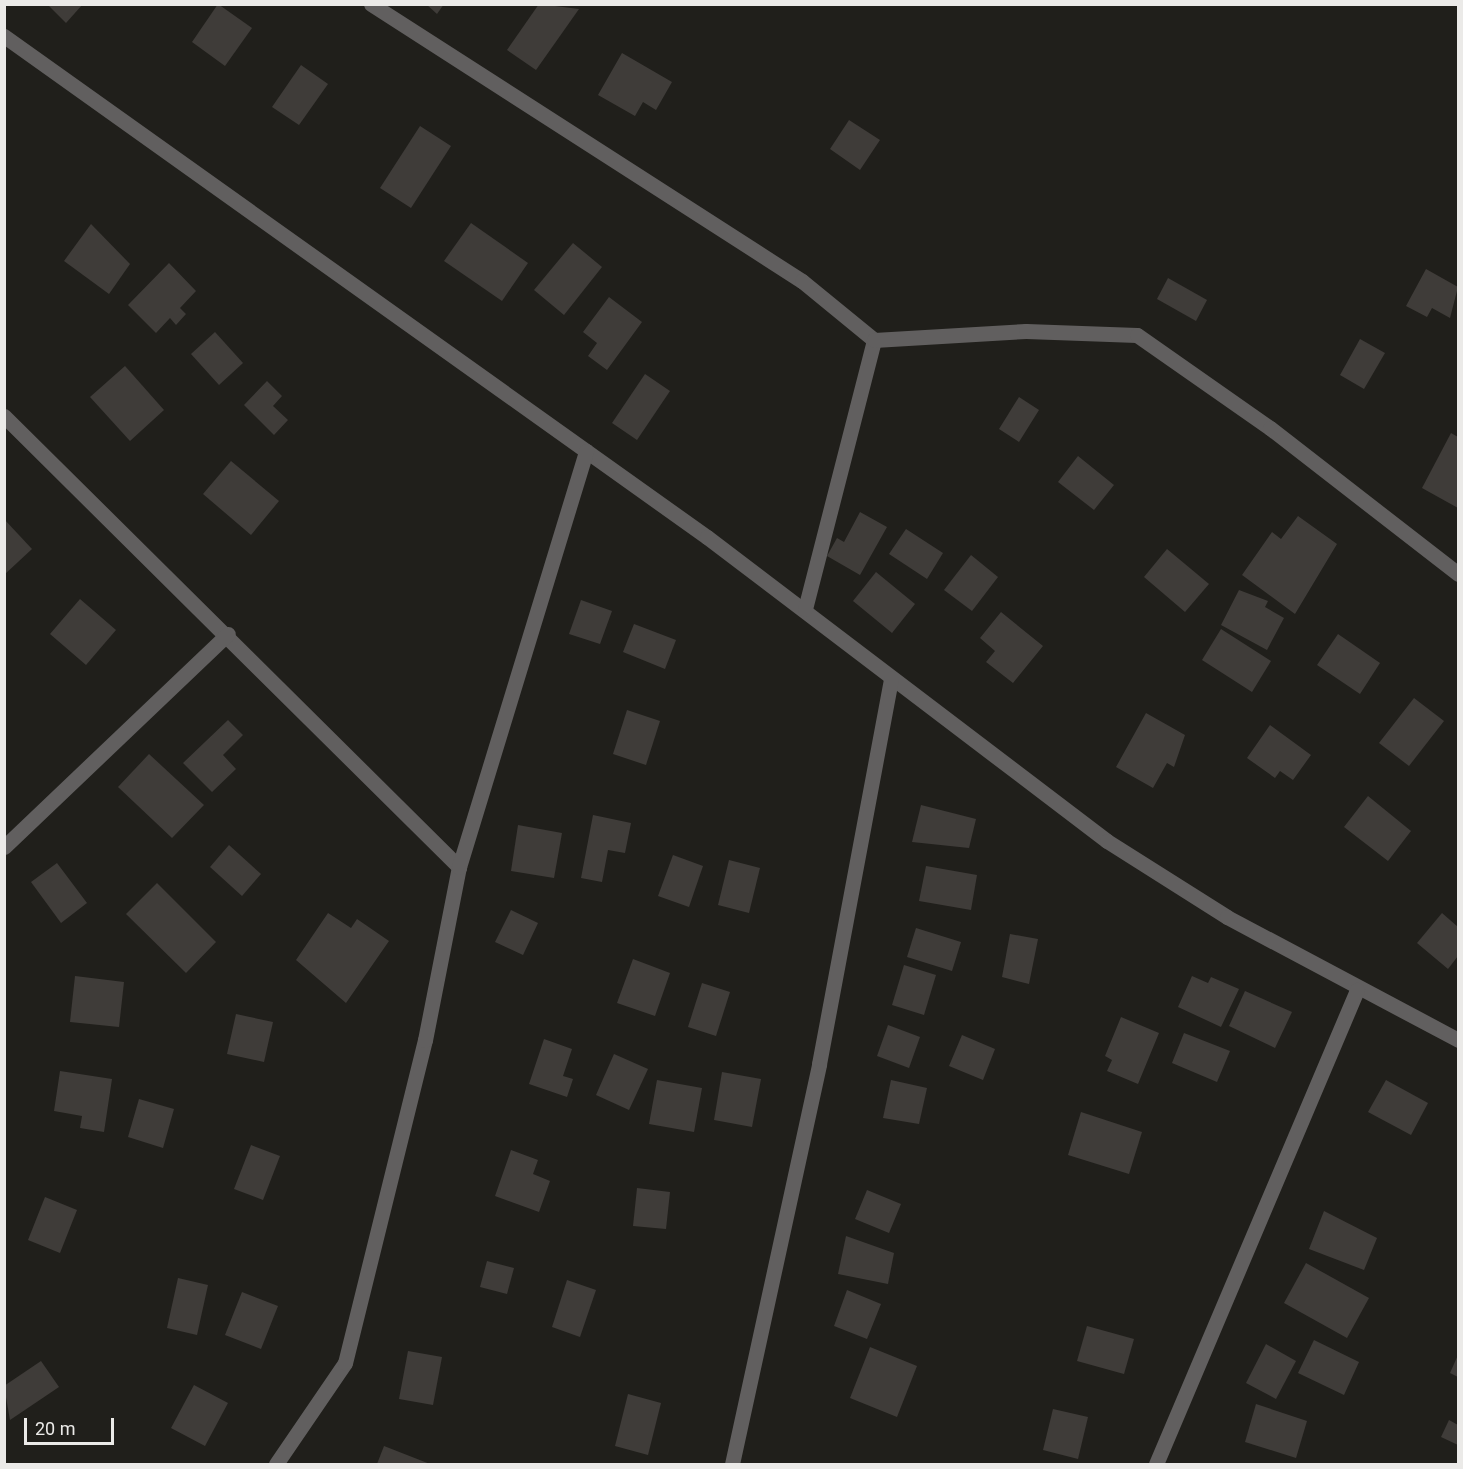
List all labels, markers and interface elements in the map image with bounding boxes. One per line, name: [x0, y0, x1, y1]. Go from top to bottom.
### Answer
scale bar: [27, 1406, 117, 1444]
text: 20 m: [35, 1418, 75, 1439]

